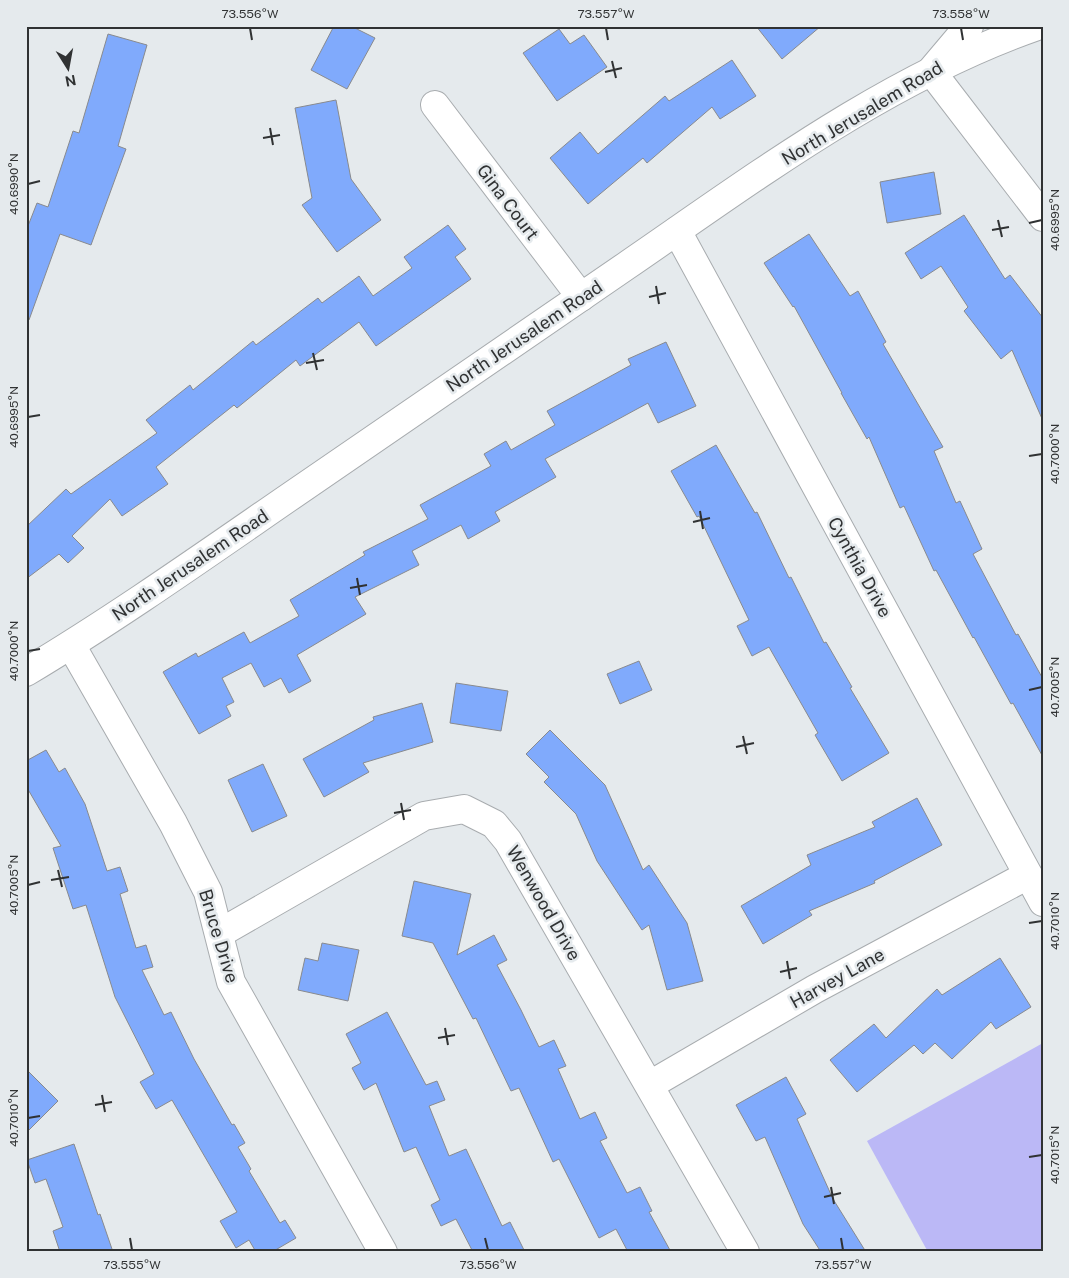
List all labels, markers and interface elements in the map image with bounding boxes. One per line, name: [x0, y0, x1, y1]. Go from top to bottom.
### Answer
text: 73.556°W: [221, 7, 279, 21]
text: 73.557°W: [578, 7, 635, 21]
text: 73.558°W: [932, 7, 990, 21]
north arrow: [42, 42, 92, 92]
street label: North Jerusalem Road: [778, 57, 946, 169]
text: N: [64, 72, 77, 90]
text: 40.6990°N: [7, 153, 21, 215]
street label: Gina Court: [473, 160, 543, 244]
text: 40.6995°N: [1048, 189, 1062, 251]
street label: North Jerusalem Road: [442, 276, 606, 396]
text: 40.6995°N: [7, 386, 21, 448]
text: 40.7000°N: [1048, 424, 1062, 484]
street label: North Jerusalem Road: [108, 505, 272, 625]
street label: Cynthia Drive: [824, 513, 896, 621]
text: 40.7000°N: [7, 621, 21, 681]
text: 40.7005°N: [1048, 657, 1062, 717]
street label: Wenwood Drive: [503, 842, 585, 964]
text: 40.7005°N: [7, 855, 21, 915]
street label: Bruce Drive: [195, 887, 243, 985]
text: 40.7010°N: [1048, 892, 1062, 950]
street label: Harvey Lane: [786, 943, 888, 1013]
text: 40.7010°N: [7, 1089, 21, 1147]
text: 40.7015°N: [1048, 1126, 1062, 1184]
text: 73.555°W: [103, 1258, 161, 1272]
text: 73.556°W: [459, 1258, 517, 1272]
text: 73.557°W: [815, 1258, 872, 1272]

